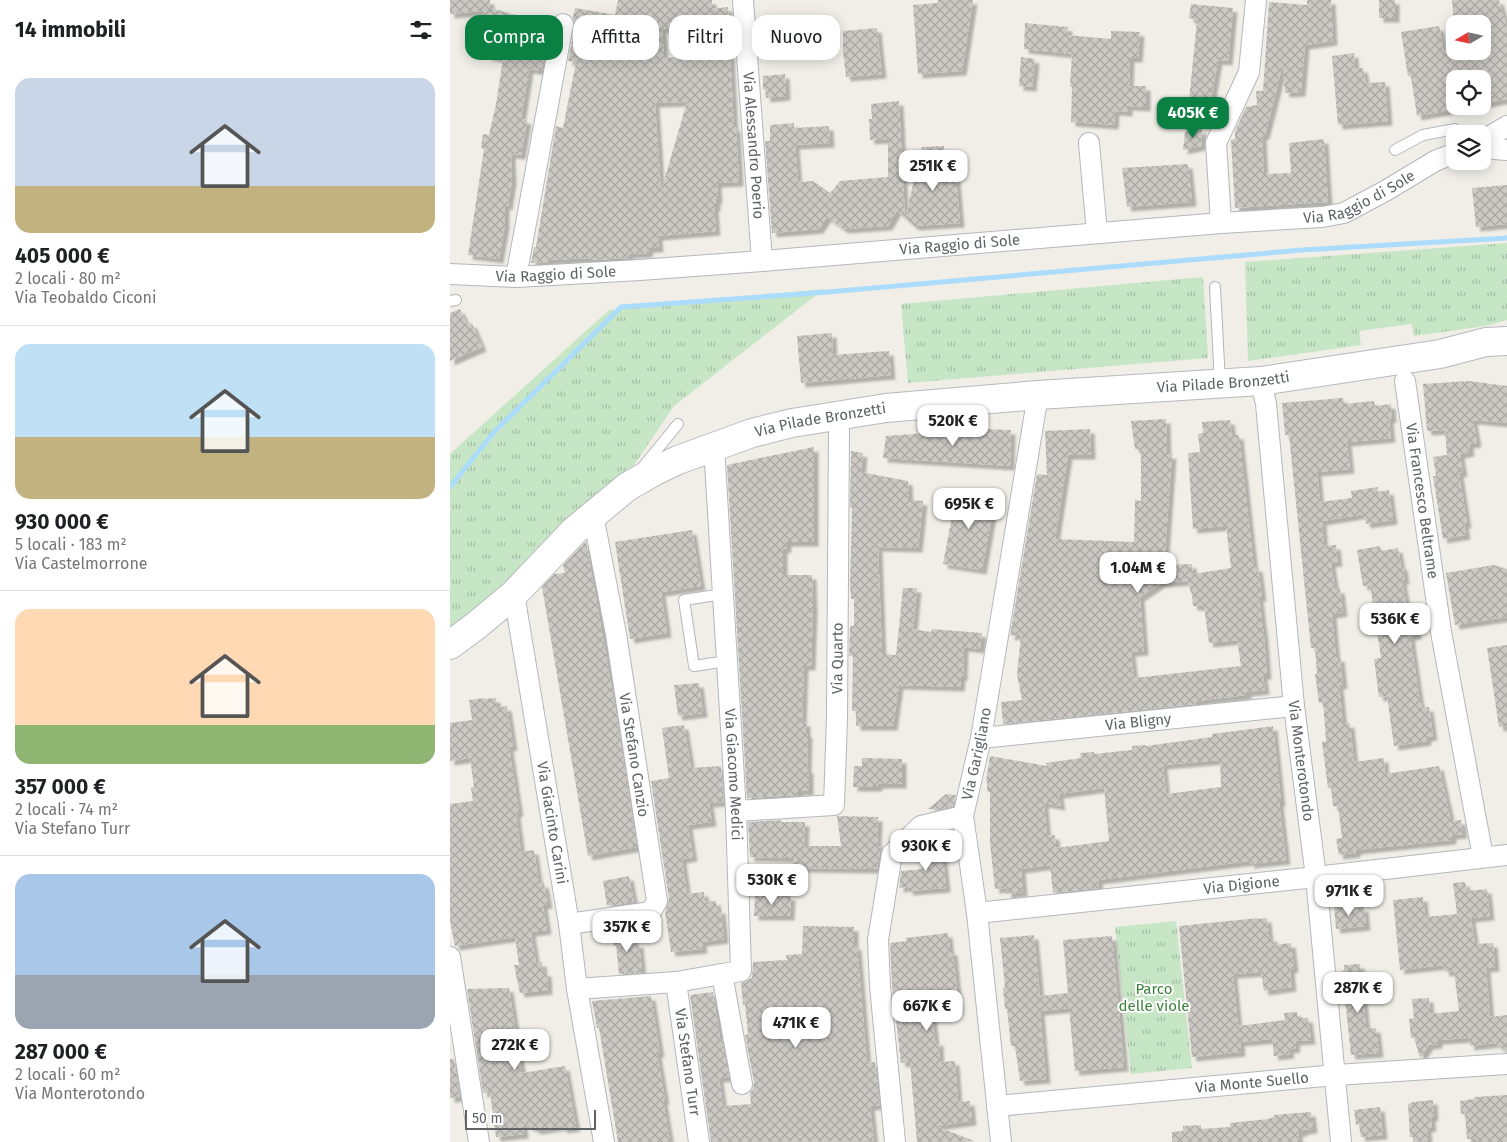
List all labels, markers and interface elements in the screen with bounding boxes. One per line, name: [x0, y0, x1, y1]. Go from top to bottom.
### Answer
chip: Compra: [465, 15, 563, 60]
chip: Affitta: [573, 15, 659, 60]
chip: Filtri: [669, 15, 742, 60]
chip: Nuovo: [752, 15, 840, 60]
north arrow: [1446, 15, 1491, 60]
map controls: [1446, 15, 1491, 170]
icon: filters: [407, 16, 435, 44]
text: 14 immobili: [15, 17, 126, 43]
button: locate: [1446, 70, 1491, 115]
street label: Via Alessandro Poerio: [739, 71, 768, 220]
pin: 405K €: [1152, 96, 1234, 139]
text: 405K €: [1168, 103, 1218, 122]
icon: home: [180, 111, 270, 201]
button: layers: [1446, 125, 1491, 170]
pin: 251K €: [892, 150, 974, 192]
text: 251K €: [910, 156, 956, 175]
street label: Via Raggio di Sole: [1303, 166, 1418, 227]
street label: Via Raggio di Sole: [899, 231, 1021, 259]
text: 405 000 €: [15, 243, 110, 269]
street label: Via Raggio di Sole: [495, 262, 617, 286]
text: 2 locali · 80 m²: [15, 269, 121, 288]
text: Via Teobaldo Ciconi: [15, 288, 157, 307]
street label: Via Pilade Bronzetti: [1156, 368, 1291, 397]
icon: home: [180, 376, 270, 466]
street label: Via Pilade Bronzetti: [753, 399, 887, 441]
pin: 520K €: [912, 404, 994, 447]
text: 520K €: [928, 411, 978, 430]
street label: Via Francesco Beltrame: [1402, 422, 1442, 580]
pin: 695K €: [928, 488, 1010, 530]
text: 695K €: [944, 494, 994, 513]
text: 930 000 €: [15, 509, 109, 535]
text: 5 locali · 183 m²: [15, 535, 127, 554]
pin: 1.04M €: [1092, 552, 1184, 594]
text: Via Castelmorrone: [15, 554, 147, 573]
text: 1.04M €: [1110, 558, 1166, 577]
pin: 536K €: [1354, 602, 1436, 645]
text: 536K €: [1370, 609, 1420, 628]
street label: Via Quarto: [828, 622, 847, 694]
icon: home: [180, 641, 270, 731]
street label: Via Stefano Canzio: [615, 692, 653, 818]
street label: Via Monterotondo: [1285, 699, 1318, 822]
street label: Via Garigliano: [958, 706, 995, 802]
street label: Via Giacomo Medici: [721, 708, 746, 841]
street label: Via Bligny: [1104, 710, 1173, 734]
street label: Via Giacinto Carini: [533, 760, 571, 886]
text: 357 000 €: [15, 774, 106, 800]
text: 2 locali · 74 m²: [15, 800, 118, 819]
text: Via Stefano Turr: [15, 819, 130, 838]
pin: 930K €: [885, 830, 967, 872]
text: 930K €: [901, 836, 951, 855]
pin: 530K €: [731, 864, 813, 906]
text: 530K €: [747, 870, 797, 889]
street label: Via Digione: [1203, 872, 1280, 898]
pin: 971K €: [1308, 874, 1390, 917]
text: 971K €: [1326, 881, 1372, 900]
icon: home: [180, 906, 270, 996]
pin: 357K €: [586, 910, 668, 953]
text: 357K €: [603, 917, 651, 936]
pin: 287K €: [1317, 972, 1399, 1014]
text: 287K €: [1334, 978, 1382, 997]
park label: Parco delle viole: [1119, 980, 1189, 1015]
pin: 667K €: [886, 990, 968, 1032]
text: 667K €: [903, 996, 951, 1015]
pin: 471K €: [755, 1006, 837, 1049]
street label: Via Stefano Turr: [671, 1007, 704, 1117]
text: 471K €: [773, 1013, 819, 1032]
pin: 272K €: [474, 1028, 556, 1071]
text: 272K €: [491, 1035, 539, 1054]
text: 287 000 €: [15, 1039, 107, 1065]
text: 2 locali · 60 m²: [15, 1065, 120, 1084]
street label: Via Monte Suello: [1194, 1069, 1309, 1097]
text: Via Monterotondo: [15, 1084, 145, 1103]
scale bar: [465, 1107, 596, 1130]
text: 50 m: [472, 1110, 503, 1127]

